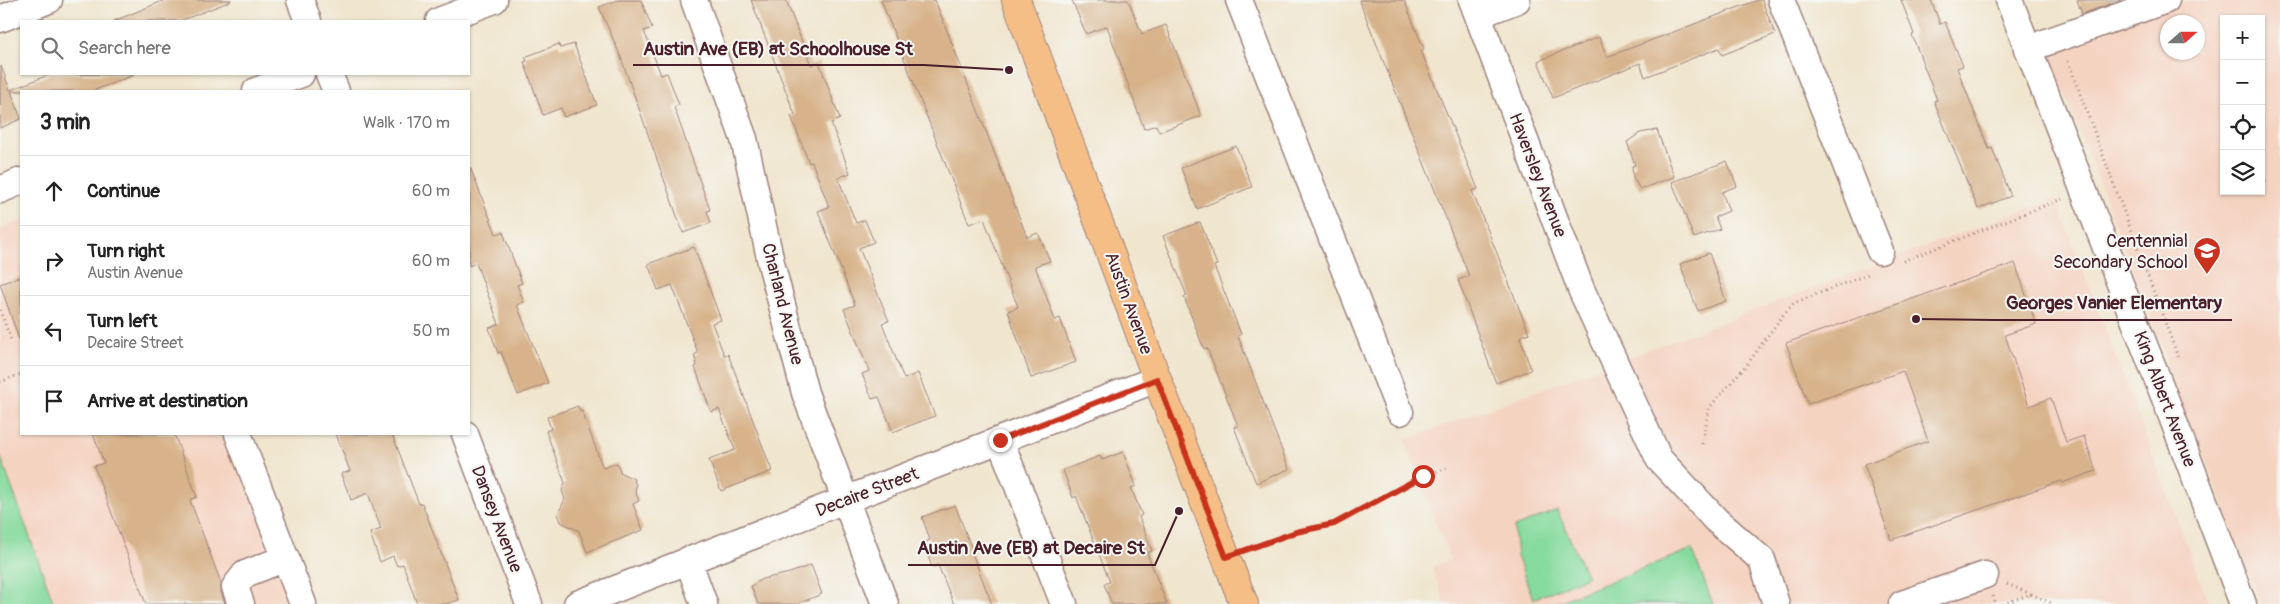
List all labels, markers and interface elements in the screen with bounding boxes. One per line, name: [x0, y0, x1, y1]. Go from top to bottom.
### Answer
north arrow: [2160, 15, 2205, 60]
map controls: [2220, 15, 2265, 195]
button: +: [2220, 15, 2265, 60]
search box: [20, 20, 470, 75]
callout: Austin Ave (EB) at Schoolhouse St: [633, 31, 924, 65]
icon: search: [38, 34, 66, 62]
text: Search here: [78, 36, 171, 60]
text: Austin Ave (EB) at Schoolhouse St: [643, 37, 914, 61]
button: −: [2220, 60, 2265, 105]
button: locate: [2220, 105, 2265, 150]
text: 3 min: [40, 109, 90, 136]
street label: Haversley Avenue: [1503, 110, 1572, 241]
text: Walk · 170 m: [363, 113, 450, 133]
button: layers: [2220, 150, 2265, 195]
icon: ahead: [40, 177, 68, 205]
text: Continue: [87, 179, 160, 203]
text: 60 m: [412, 181, 450, 201]
place label: Centennial Secondary School: [2053, 230, 2188, 274]
school or university icon: Centennial Secondary School: [2192, 236, 2222, 275]
text: Turn right: [87, 239, 165, 263]
street label: Charland Avenue: [756, 241, 809, 368]
icon: right: [40, 247, 68, 275]
street label: Austin Avenue: [1099, 249, 1158, 358]
text: 60 m: [412, 251, 450, 271]
text: Austin Avenue: [87, 263, 183, 283]
callout: Georges Vanier Elementary: [1996, 286, 2232, 320]
text: Georges Vanier Elementary: [2006, 291, 2223, 315]
text: Turn left: [87, 309, 157, 333]
icon: left: [40, 317, 68, 345]
text: 50 m: [413, 321, 450, 341]
street label: King Albert Avenue: [2128, 328, 2201, 470]
text: Decaire Street: [87, 333, 183, 353]
icon: arrive: [40, 387, 68, 415]
text: Arrive at destination: [87, 389, 248, 413]
route end: [989, 429, 1012, 452]
street label: Dansey Avenue: [466, 462, 528, 576]
street label: Decaire Street: [812, 462, 923, 523]
route start: [1412, 465, 1435, 488]
callout: Austin Ave (EB) at Decaire St: [908, 531, 1155, 565]
text: Austin Ave (EB) at Decaire St: [917, 536, 1146, 560]

